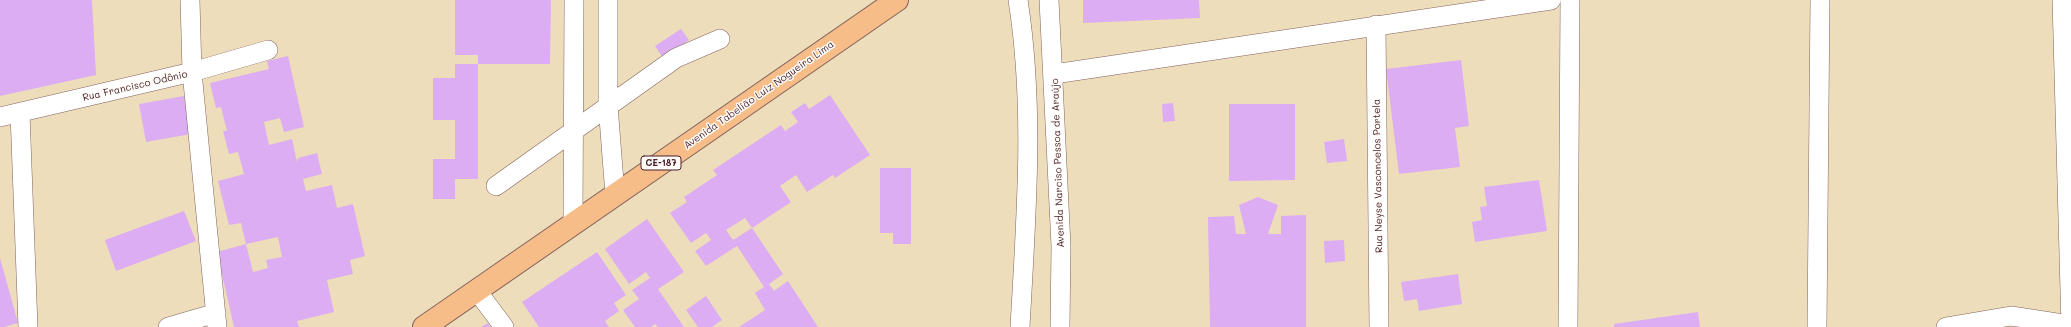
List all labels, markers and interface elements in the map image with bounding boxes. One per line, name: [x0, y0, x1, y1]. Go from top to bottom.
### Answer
street label: Avenida Tabelião Luiz Nogueira Lima: [682, 38, 836, 152]
street label: Rua Francisco Odônio: [81, 68, 189, 104]
street label: Avenida Narciso Pessoa de Araújo: [1049, 78, 1067, 248]
street label: Rua Neyse Vasconcelos Portela: [1371, 99, 1385, 253]
road number: CE-187: [641, 156, 681, 170]

